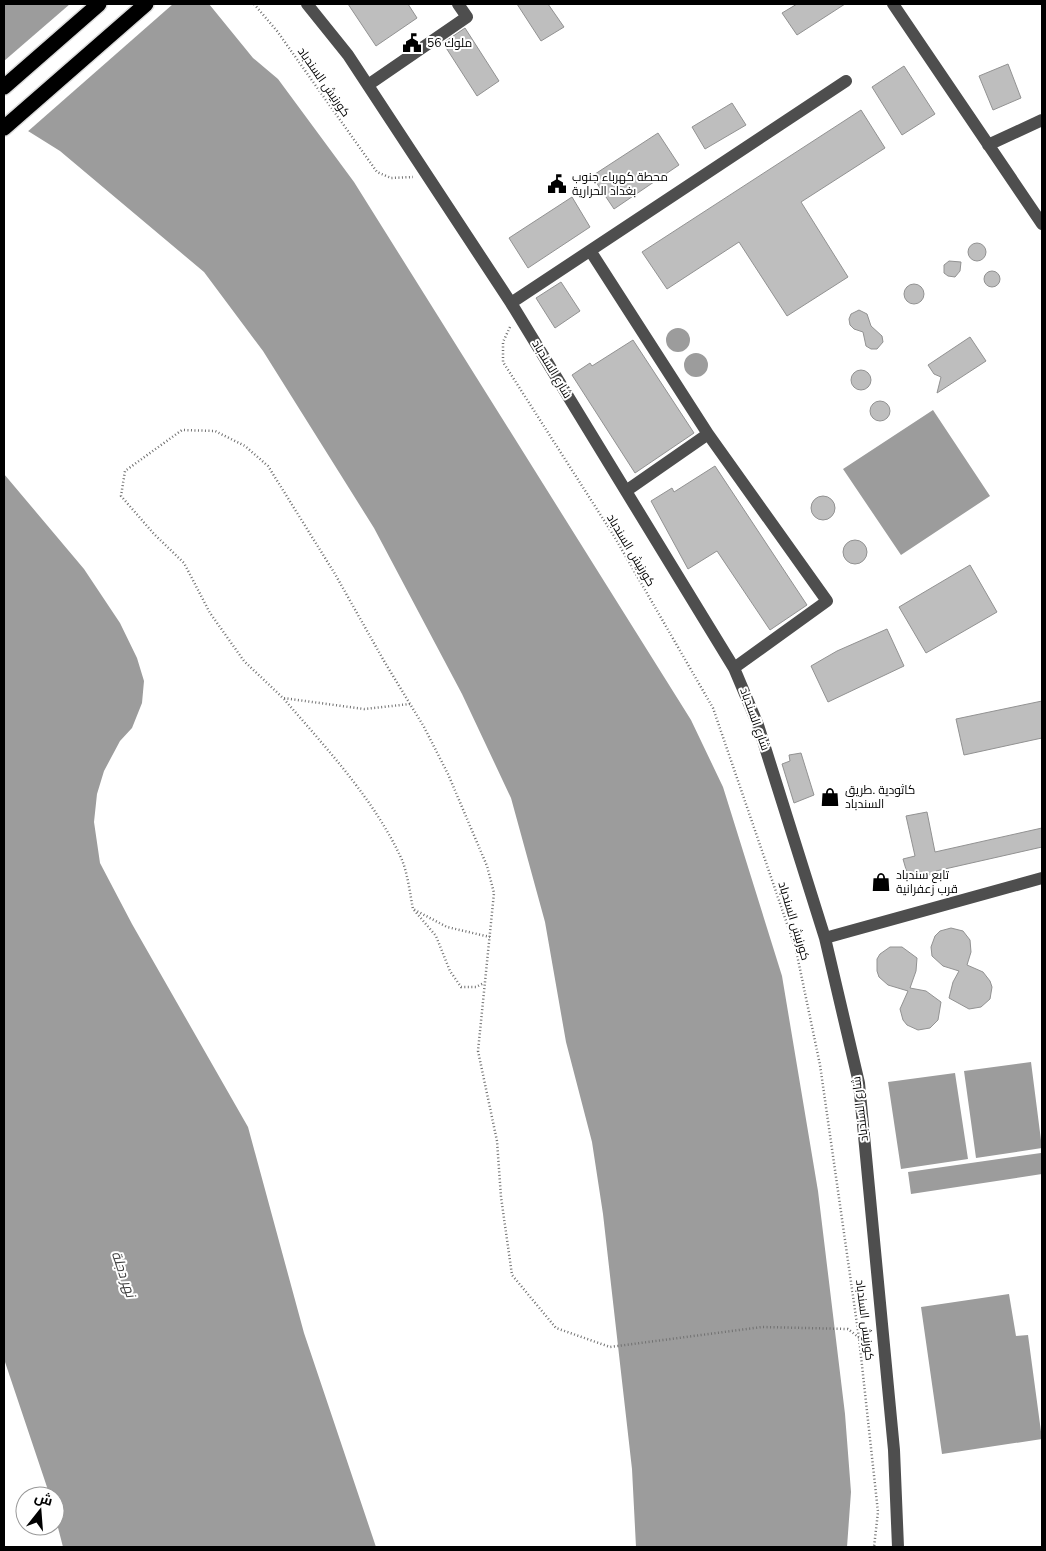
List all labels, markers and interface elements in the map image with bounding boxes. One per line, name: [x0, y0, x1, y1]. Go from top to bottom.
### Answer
public building icon: ملوك 56: [401, 32, 423, 54]
place label: ملوك 56: [427, 35, 472, 51]
street label: كورنيش السندباد: [294, 44, 354, 120]
place label: محطة كهرباء جنوب بغداد الحرارية: [572, 169, 668, 199]
public building icon: محطة كهرباء جنوب بغداد الحرارية: [546, 173, 568, 195]
street label: شارع السندباد: [528, 337, 576, 401]
street label: كورنيش السندباد: [603, 511, 659, 589]
street label: شارع السندباد: [736, 685, 774, 753]
place label: كاثودية .طريق السندباد: [845, 782, 915, 812]
shop icon: كاثودية .طريق السندباد: [819, 786, 841, 808]
place label: تابع سندباد قرب زعفرانية: [896, 867, 958, 897]
shop icon: تابع سندباد قرب زعفرانية: [870, 871, 892, 893]
street label: كورنيش السندباد: [774, 880, 814, 962]
street label: شارع السندباد: [848, 1075, 872, 1143]
water label: نهر دجلة: [107, 1249, 141, 1301]
street label: كورنيش السندباد: [852, 1278, 878, 1362]
north arrow: [15, 1486, 65, 1536]
text: ش: [32, 1487, 55, 1511]

